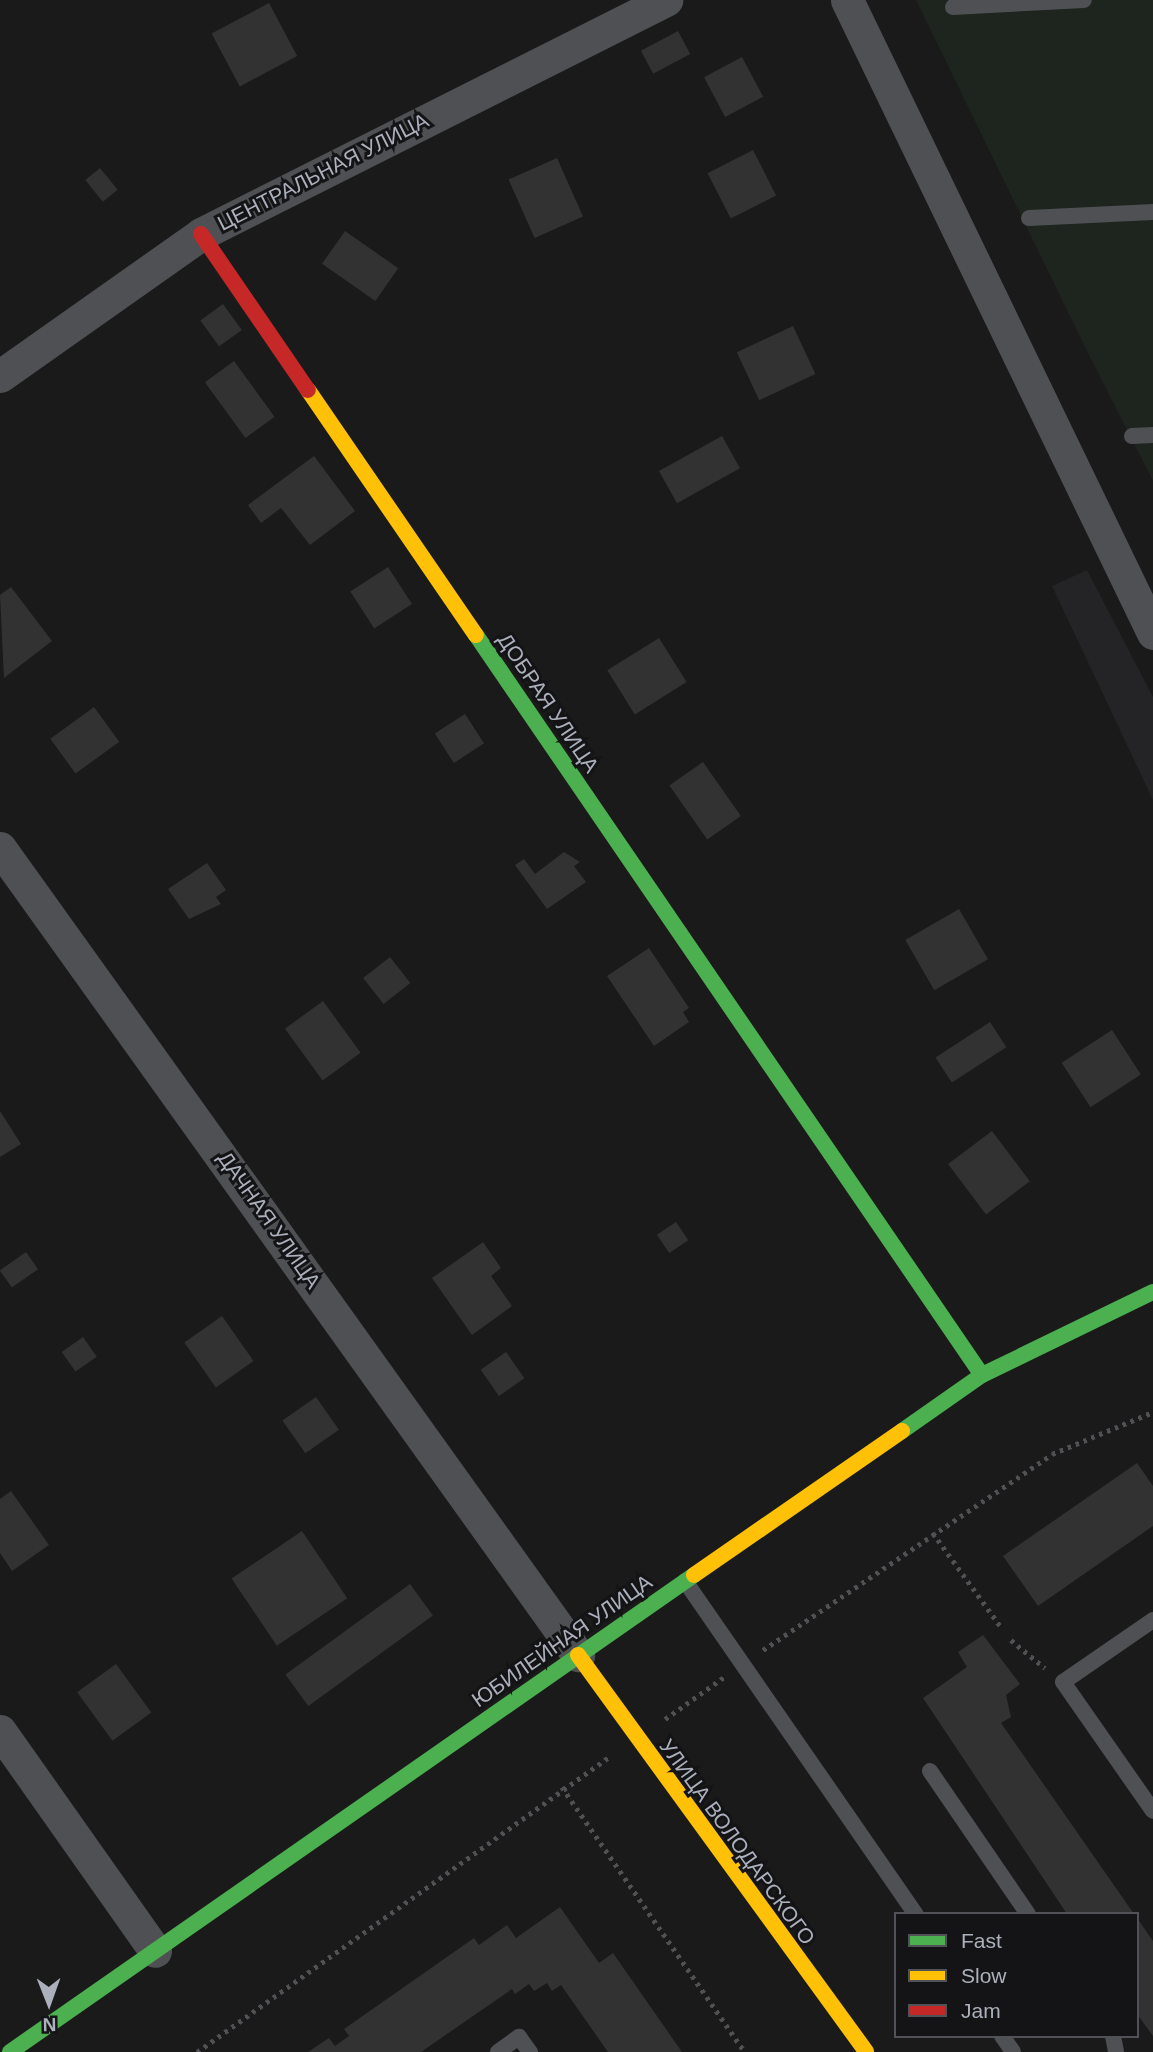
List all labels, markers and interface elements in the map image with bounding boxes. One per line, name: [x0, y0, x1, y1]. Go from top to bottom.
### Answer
street label: ЦЕНТРАЛЬНАЯ УЛИЦА: [213, 108, 433, 236]
street label: ДОБРАЯ УЛИЦА: [492, 628, 604, 778]
street label: ДАЧНАЯ УЛИЦА: [212, 1146, 326, 1294]
street label: ЮБИЛЕЙНАЯ УЛИЦА: [467, 1569, 657, 1713]
street label: УЛИЦА ВОЛОДАРСКОГО: [654, 1734, 820, 1950]
legend: [894, 1912, 1139, 2038]
text: Fast: [961, 1929, 1002, 1952]
text: Slow: [961, 1964, 1007, 1987]
north arrow: [14, 1968, 84, 2038]
text: Jam: [961, 1999, 1001, 2022]
text: N: [42, 2014, 56, 2035]

